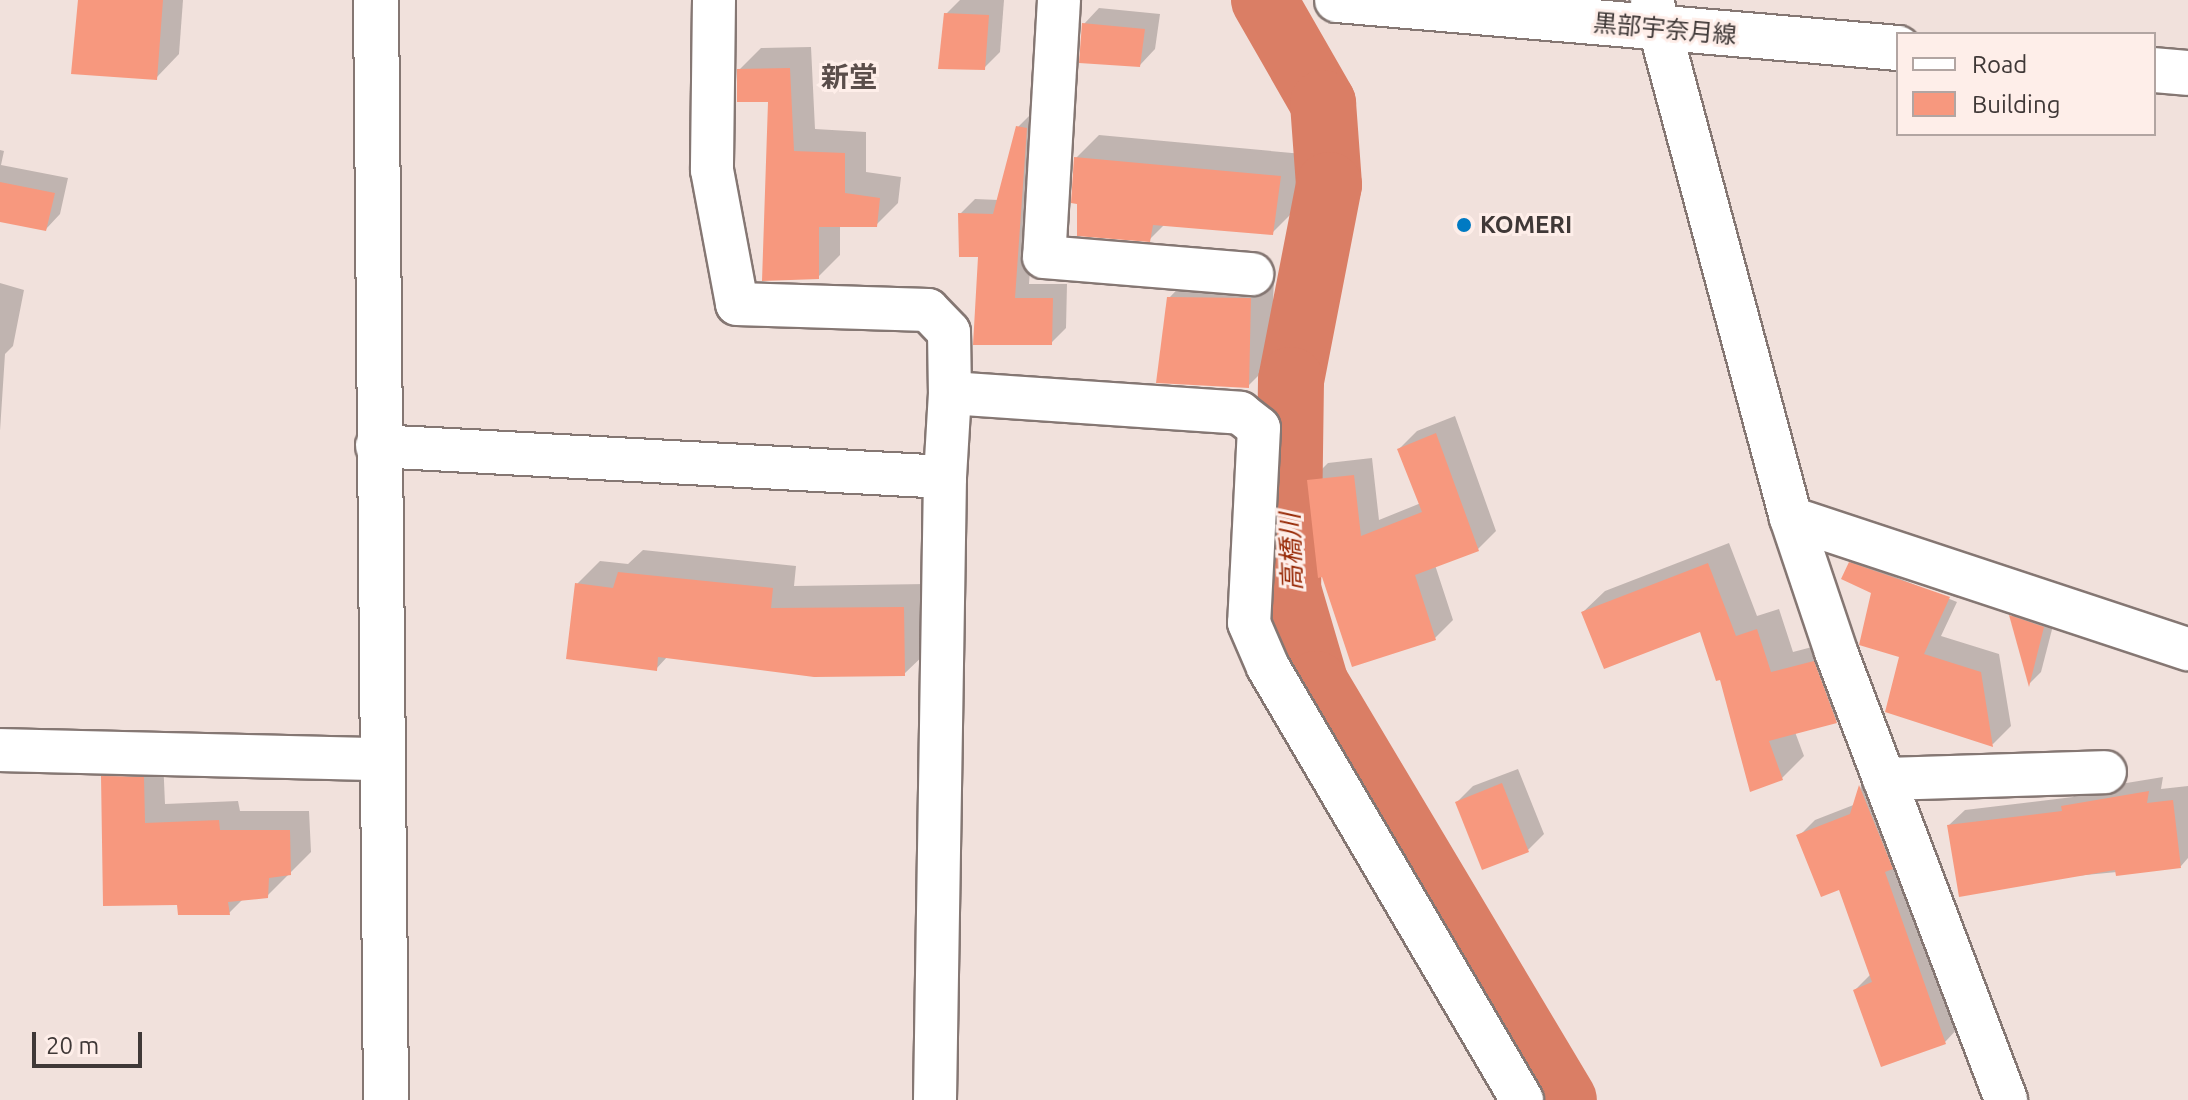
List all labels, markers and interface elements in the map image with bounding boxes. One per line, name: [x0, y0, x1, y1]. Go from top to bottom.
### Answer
street label: 黒部宇奈月線: [1592, 8, 1738, 50]
legend: [1896, 32, 2156, 136]
text: Road: [1972, 51, 2027, 78]
district label: 新堂: [821, 60, 877, 94]
text: Building: [1972, 91, 2060, 118]
place label: KOMERI: [1480, 211, 1572, 239]
marker: KOMERI: [1455, 216, 1473, 234]
water label: 高橋川: [1274, 512, 1308, 592]
scale bar: [36, 1016, 146, 1066]
text: 20 m: [46, 1032, 99, 1059]

